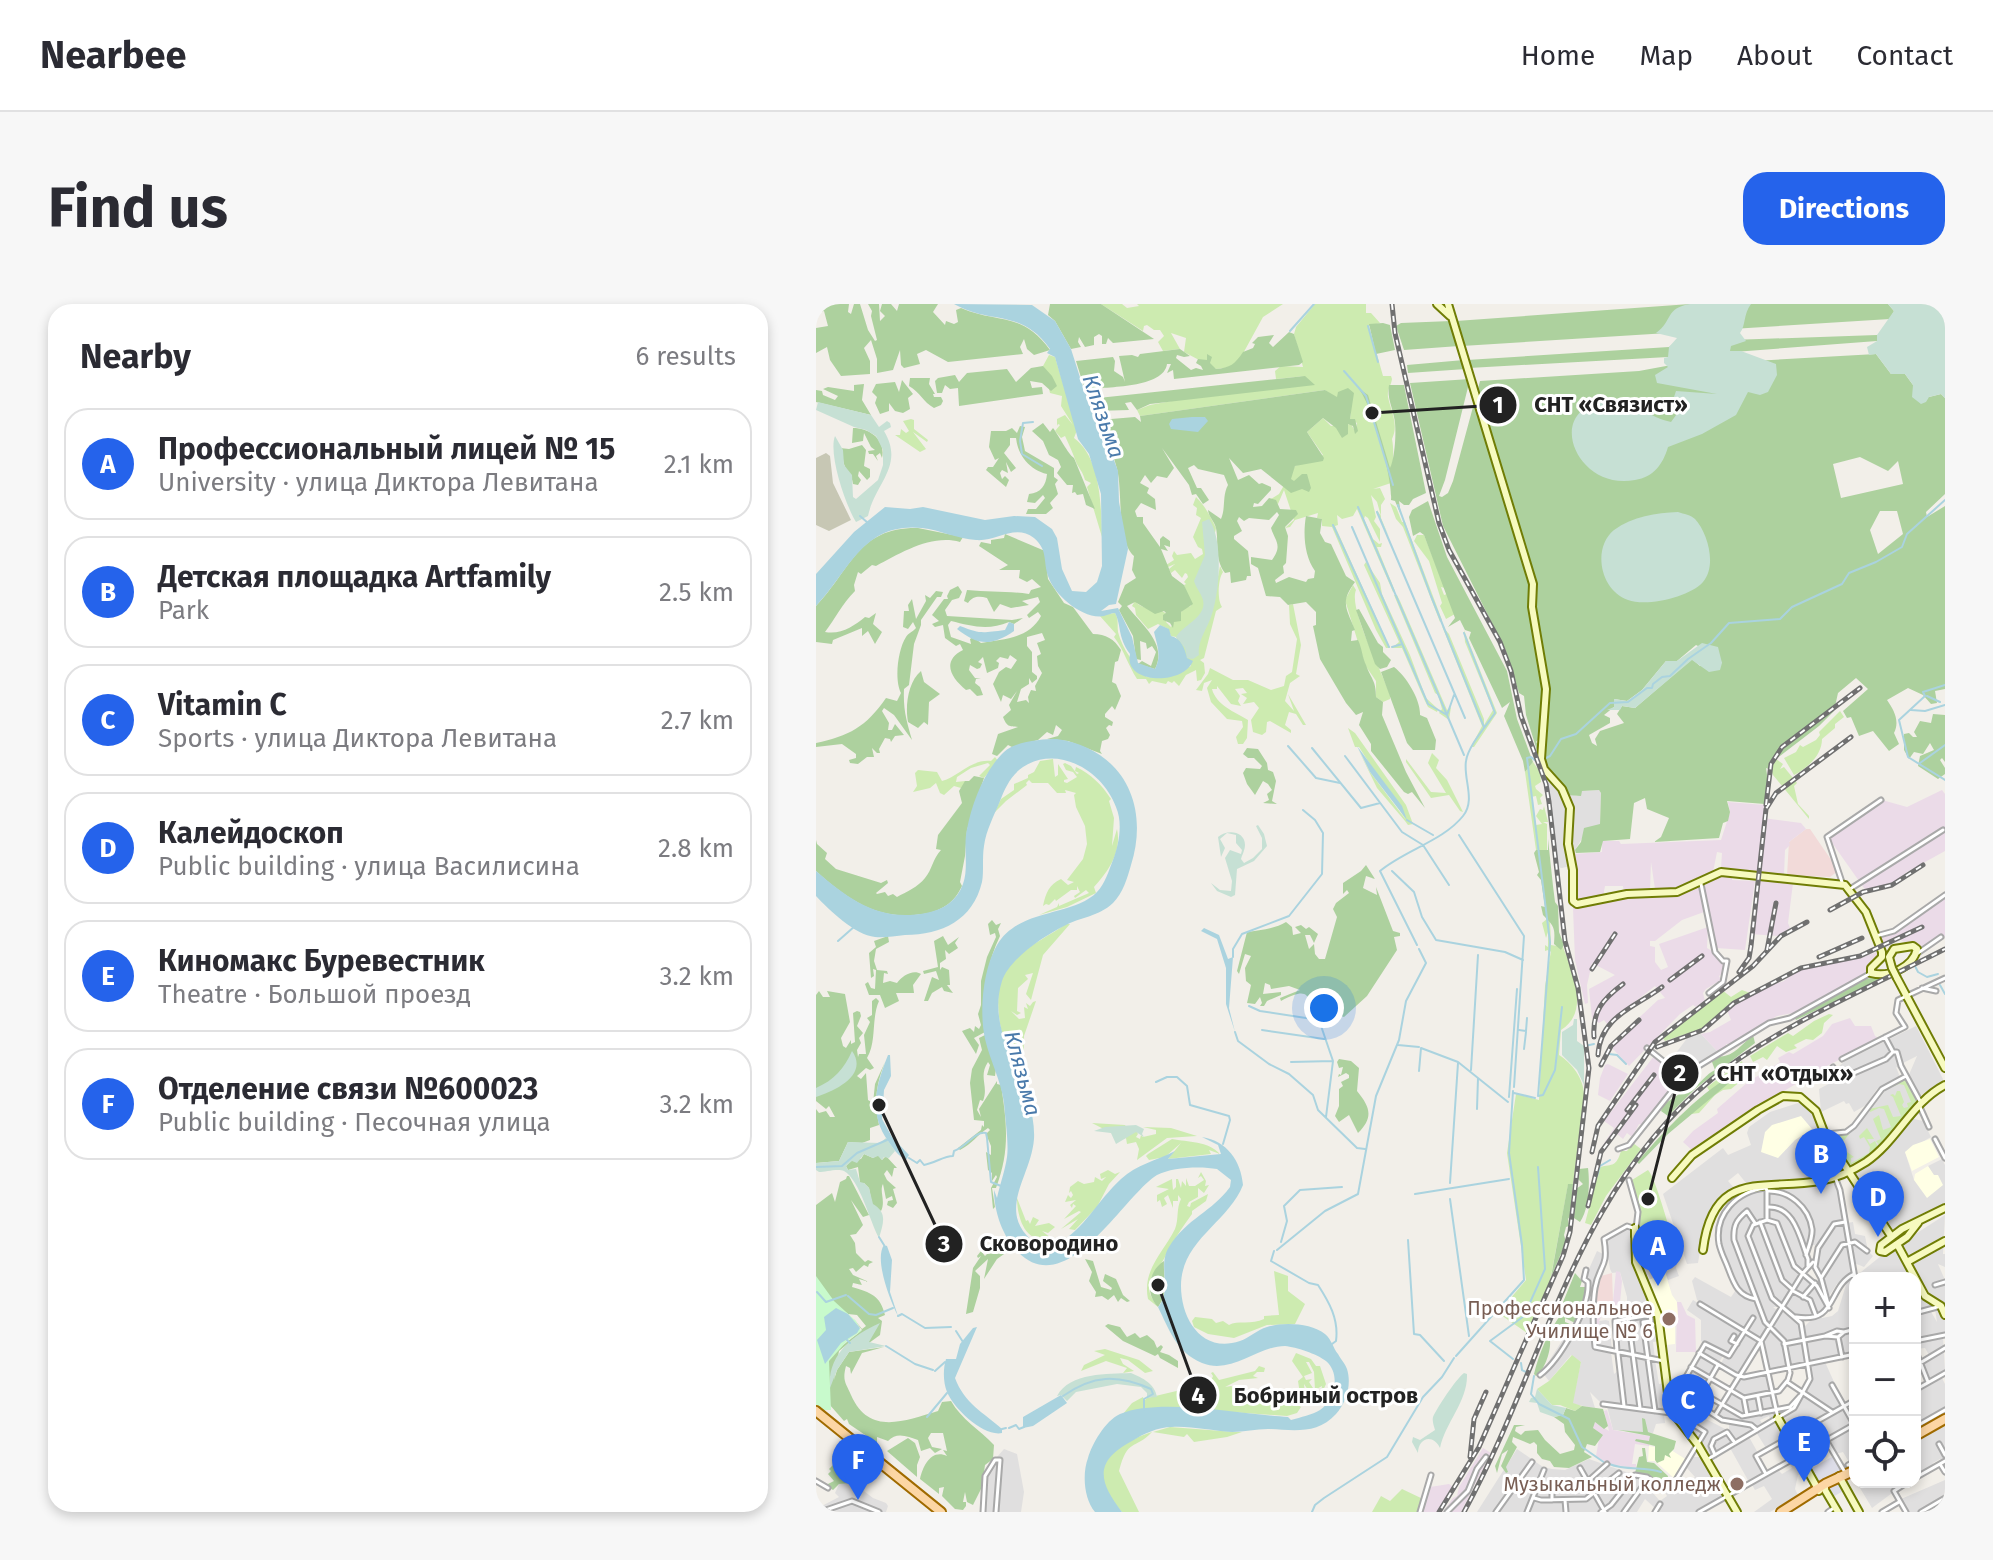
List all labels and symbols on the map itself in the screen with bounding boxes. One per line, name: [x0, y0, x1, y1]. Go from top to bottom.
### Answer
water label: Клязьма: [1077, 371, 1130, 462]
callout: СНТ «Связист»: [1478, 382, 1704, 428]
text: 1: [1492, 391, 1504, 419]
text: СНТ «Связист»: [1534, 391, 1688, 418]
your location: [1304, 988, 1344, 1028]
water label: Клязьма: [998, 1028, 1047, 1119]
callout: СНТ «Отдых»: [1660, 1050, 1869, 1096]
text: 2: [1674, 1059, 1686, 1087]
text: СНТ «Отдых»: [1717, 1060, 1853, 1087]
pin: B: [1795, 1128, 1847, 1194]
pin: D: [1852, 1171, 1904, 1237]
pin: A: [1632, 1220, 1684, 1286]
callout: Сковородино: [924, 1221, 1135, 1267]
text: 3: [937, 1230, 950, 1258]
text: Сковородино: [980, 1230, 1118, 1257]
place label: Профессиональное Училище № 6: [1467, 1296, 1653, 1343]
marker: Профессиональное Училище № 6: [1660, 1310, 1678, 1328]
callout: Бобриный остров: [1178, 1372, 1435, 1418]
pin: C: [1662, 1374, 1714, 1440]
text: 4: [1191, 1382, 1205, 1410]
text: Бобриный остров: [1234, 1382, 1418, 1409]
pin: E: [1778, 1416, 1830, 1482]
pin: F: [832, 1434, 884, 1500]
place label: Музыкальный колледж: [1504, 1472, 1721, 1496]
marker: Музыкальный колледж: [1728, 1475, 1746, 1493]

